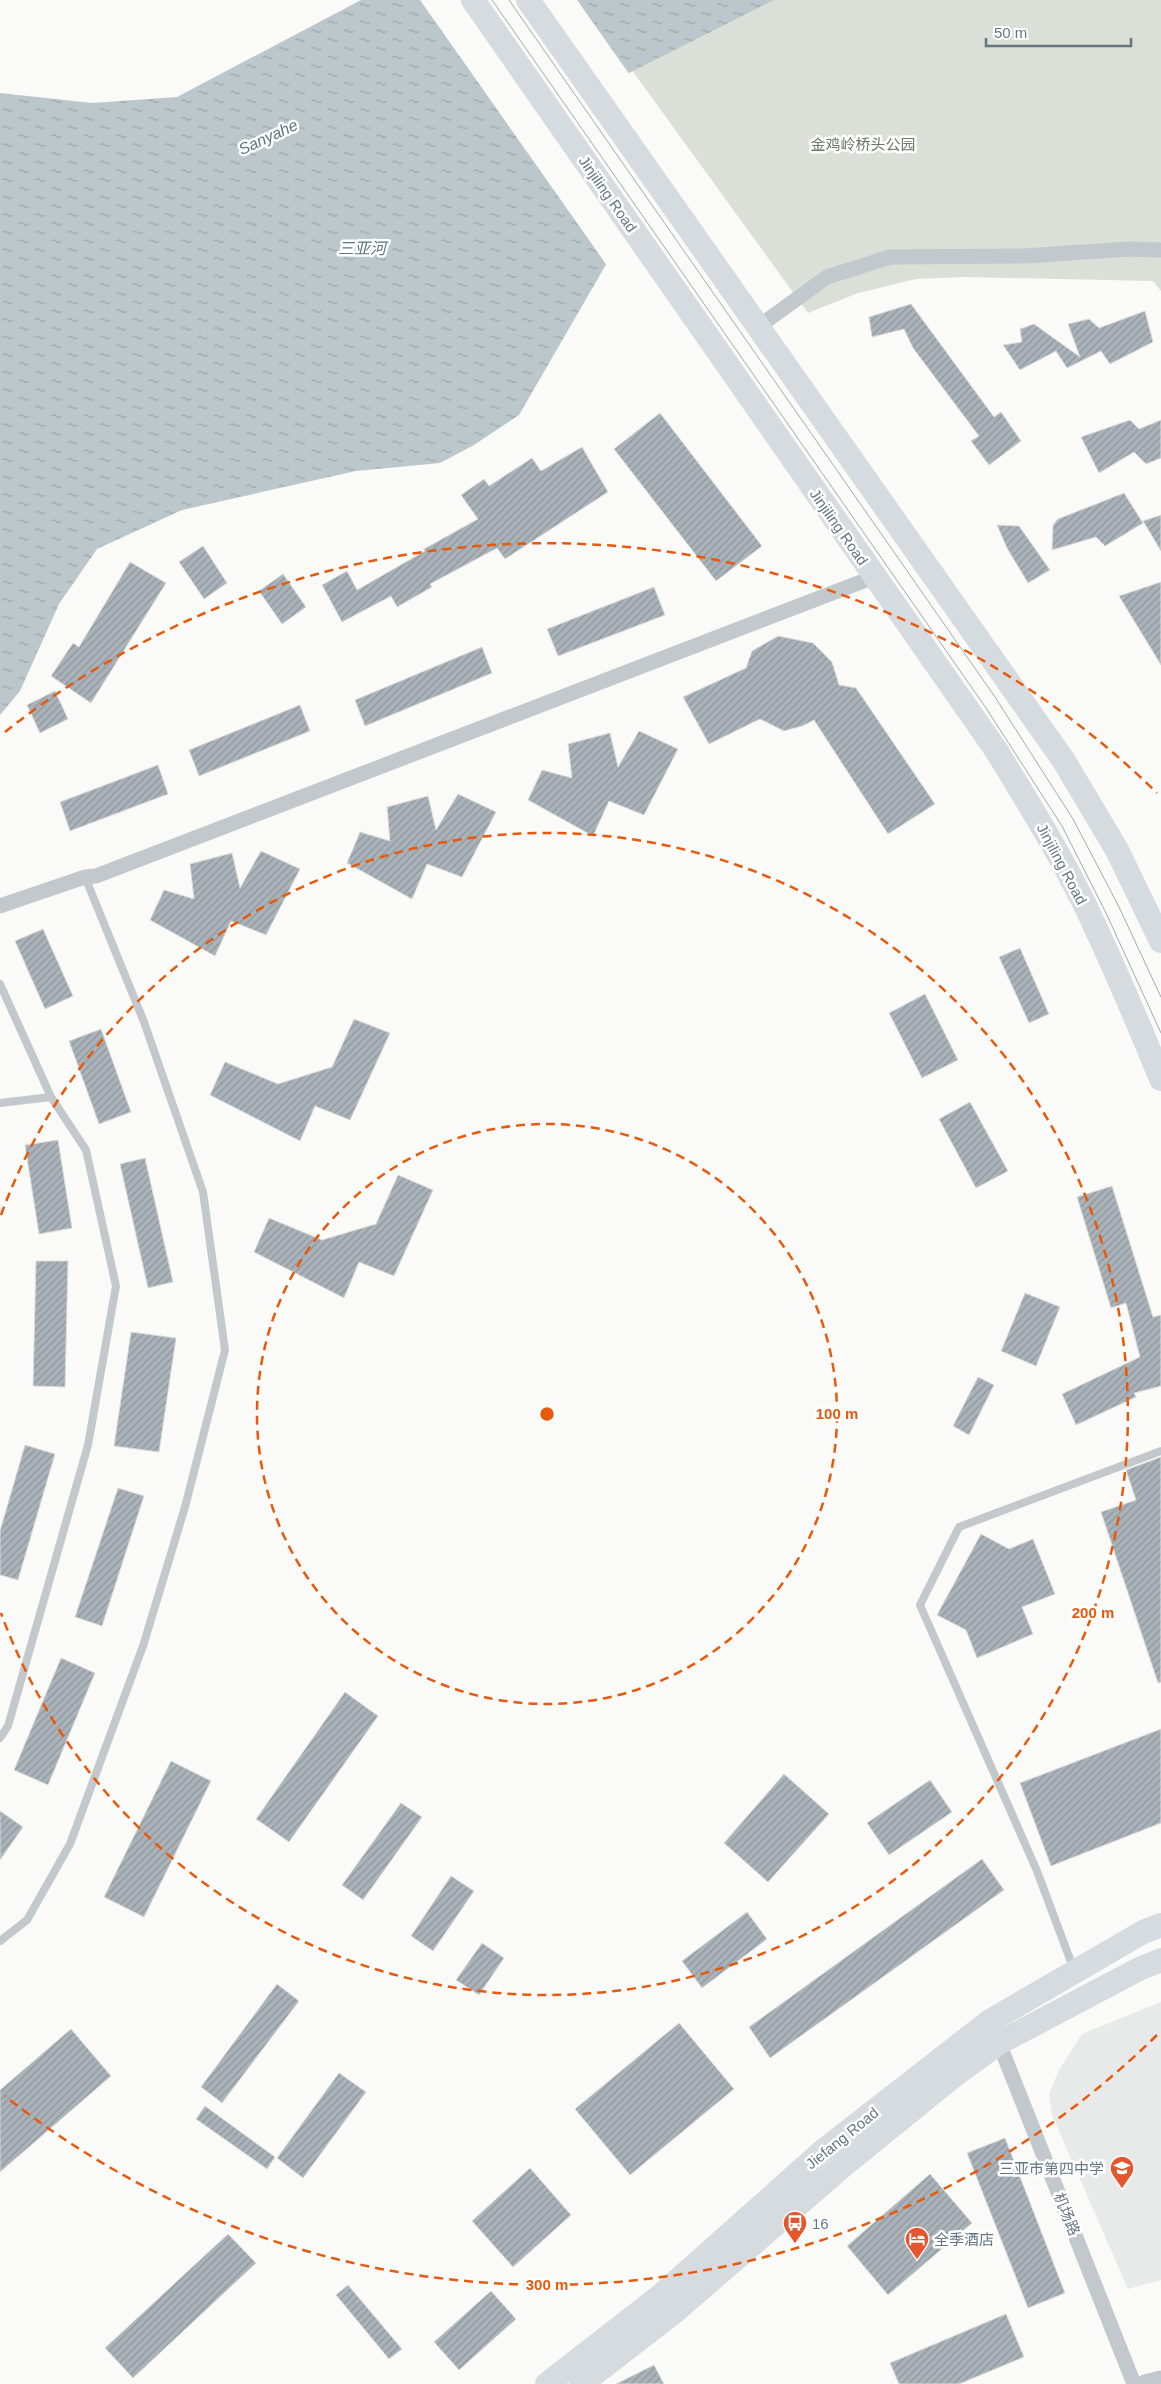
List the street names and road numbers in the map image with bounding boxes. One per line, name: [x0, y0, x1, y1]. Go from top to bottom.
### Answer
street label: Jinjiling Road: [575, 153, 641, 235]
street label: Jinjiling Road: [806, 486, 872, 568]
street label: Jinjiling Road: [1034, 821, 1090, 907]
street label: Jiefang Road: [802, 2104, 882, 2172]
street label: 机场路: [1051, 2190, 1083, 2238]

